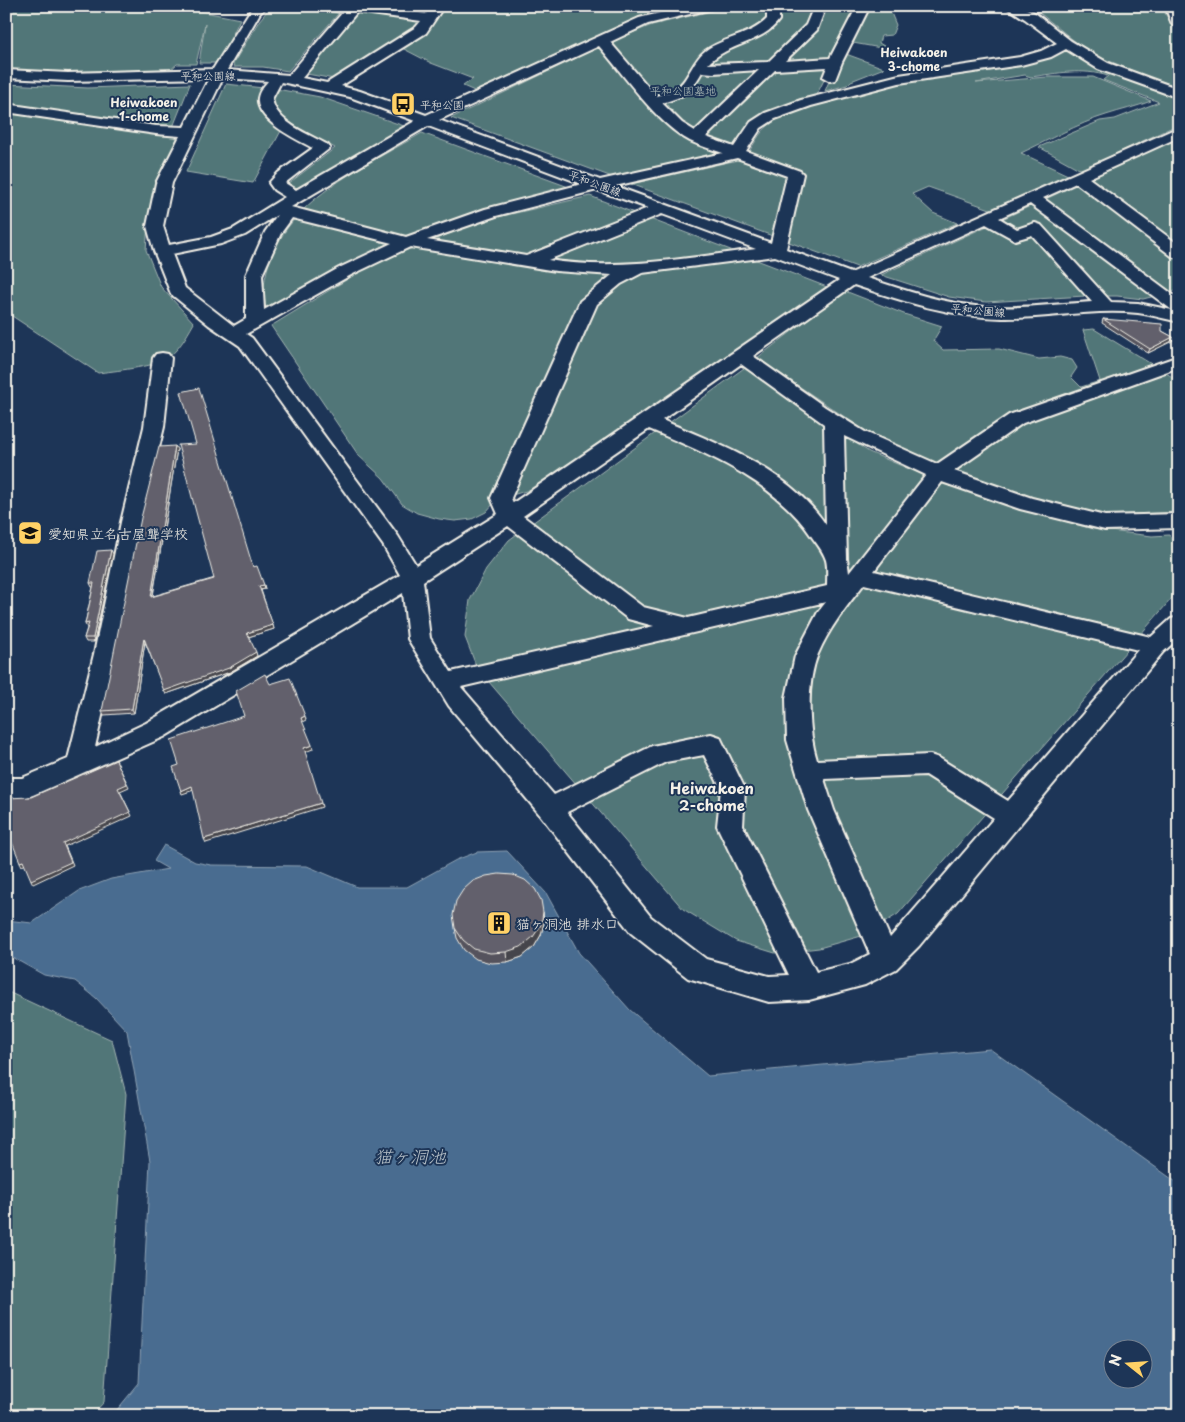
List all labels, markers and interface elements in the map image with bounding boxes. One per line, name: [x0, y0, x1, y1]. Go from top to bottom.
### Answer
district label: Heiwakoen 3-chome: [880, 43, 948, 75]
street label: 平和公園線: [181, 67, 236, 84]
park label: 平和公園墓地: [650, 82, 716, 99]
bus stop icon: 平和公園: [390, 91, 416, 117]
district label: Heiwakoen 1-chome: [110, 93, 178, 125]
place label: 平和公園: [420, 96, 464, 113]
street label: 平和公園線: [566, 166, 624, 200]
street label: 平和公園線: [950, 299, 1006, 321]
school or university icon: 愛知県立名古屋聾学校: [17, 520, 43, 546]
place label: 愛知県立名古屋聾学校: [48, 523, 188, 544]
district label: Heiwakoen 2-chome: [670, 776, 754, 816]
building icon: 猫ヶ洞池 排水口: [486, 910, 512, 936]
place label: 猫ヶ洞池 排水口: [516, 913, 619, 934]
water label: 猫ヶ洞池: [374, 1142, 447, 1169]
north arrow: [1102, 1340, 1152, 1390]
text: N: [1103, 1352, 1127, 1368]

